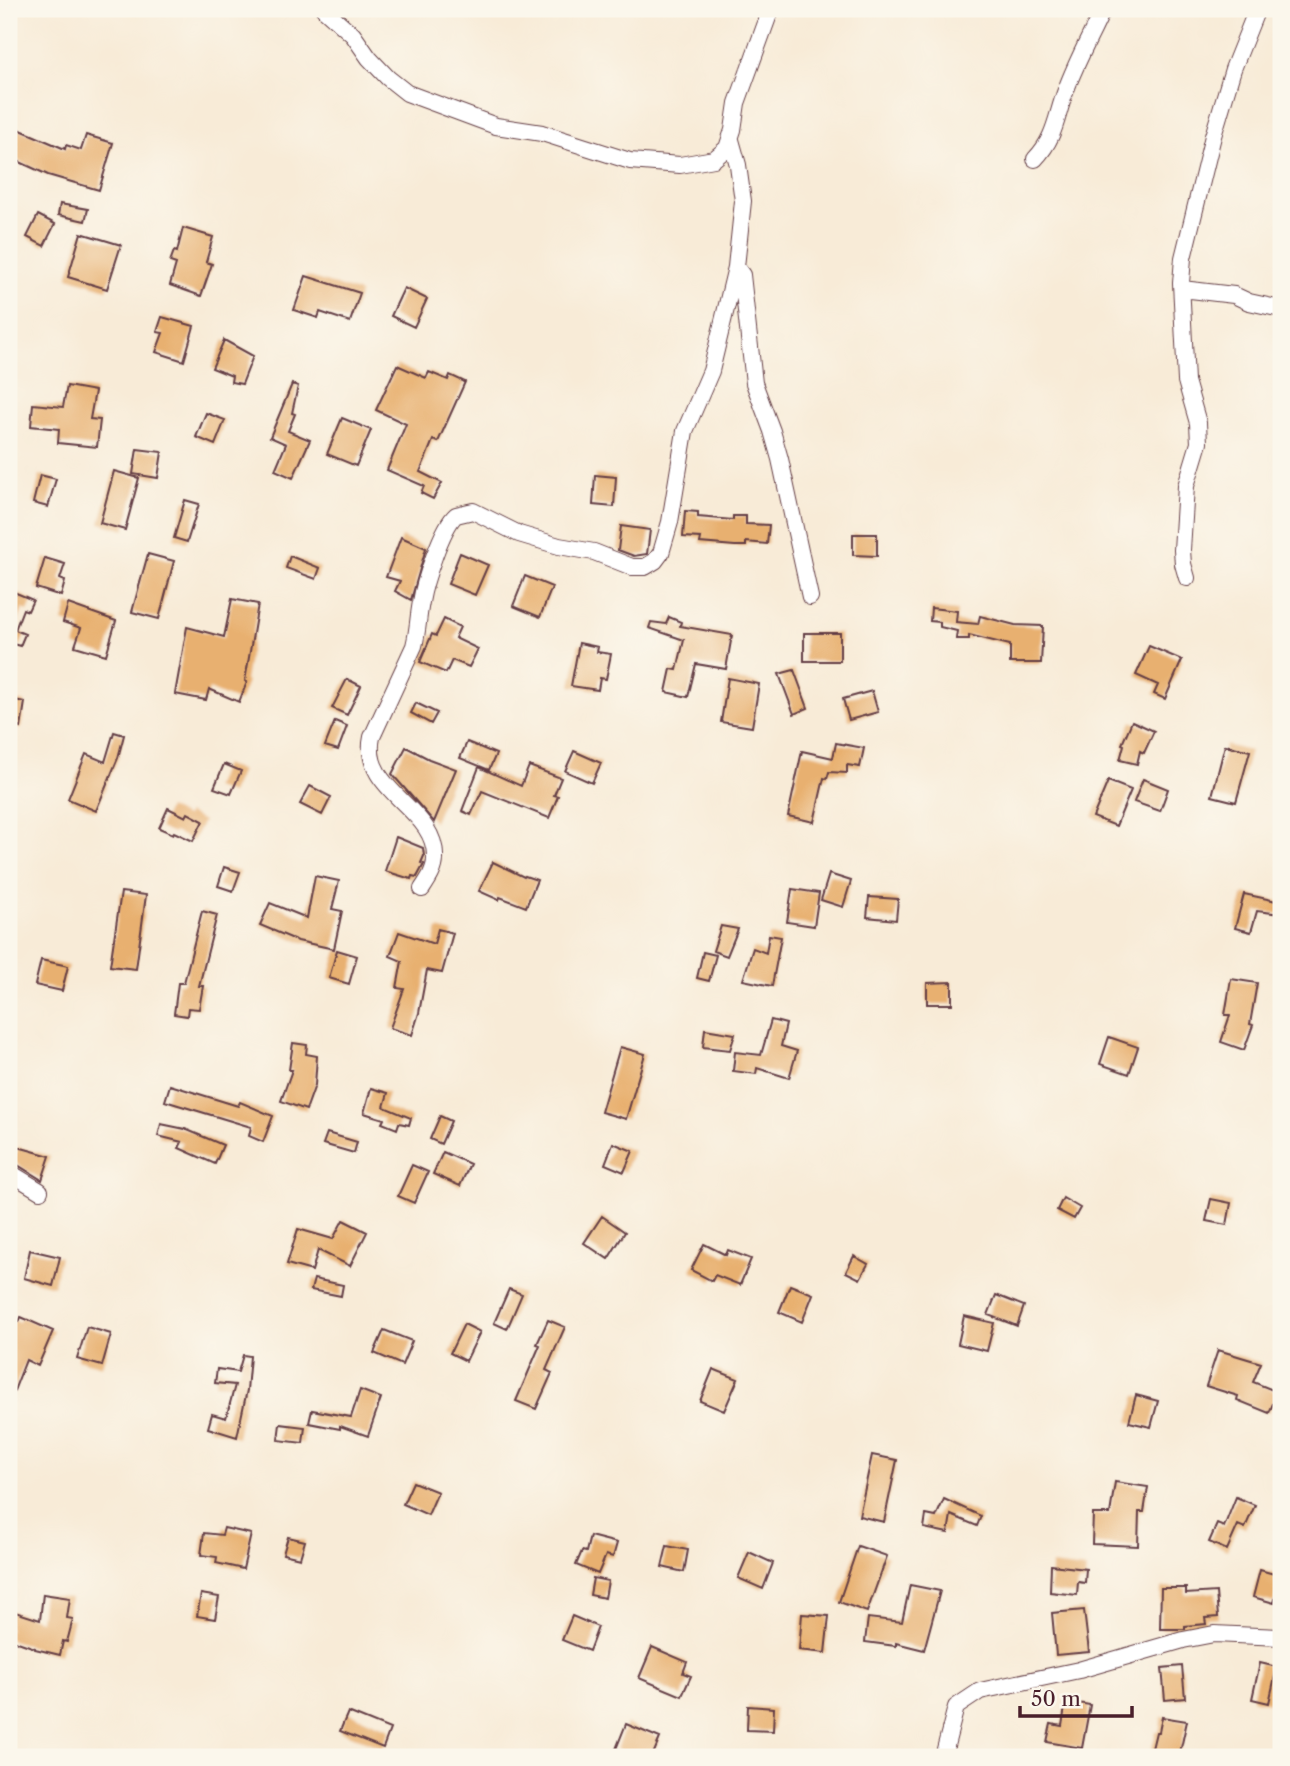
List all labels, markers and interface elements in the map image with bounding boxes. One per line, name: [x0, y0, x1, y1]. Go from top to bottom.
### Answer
scale bar: [1020, 1675, 1132, 1719]
text: 50 m: [1031, 1686, 1081, 1711]

